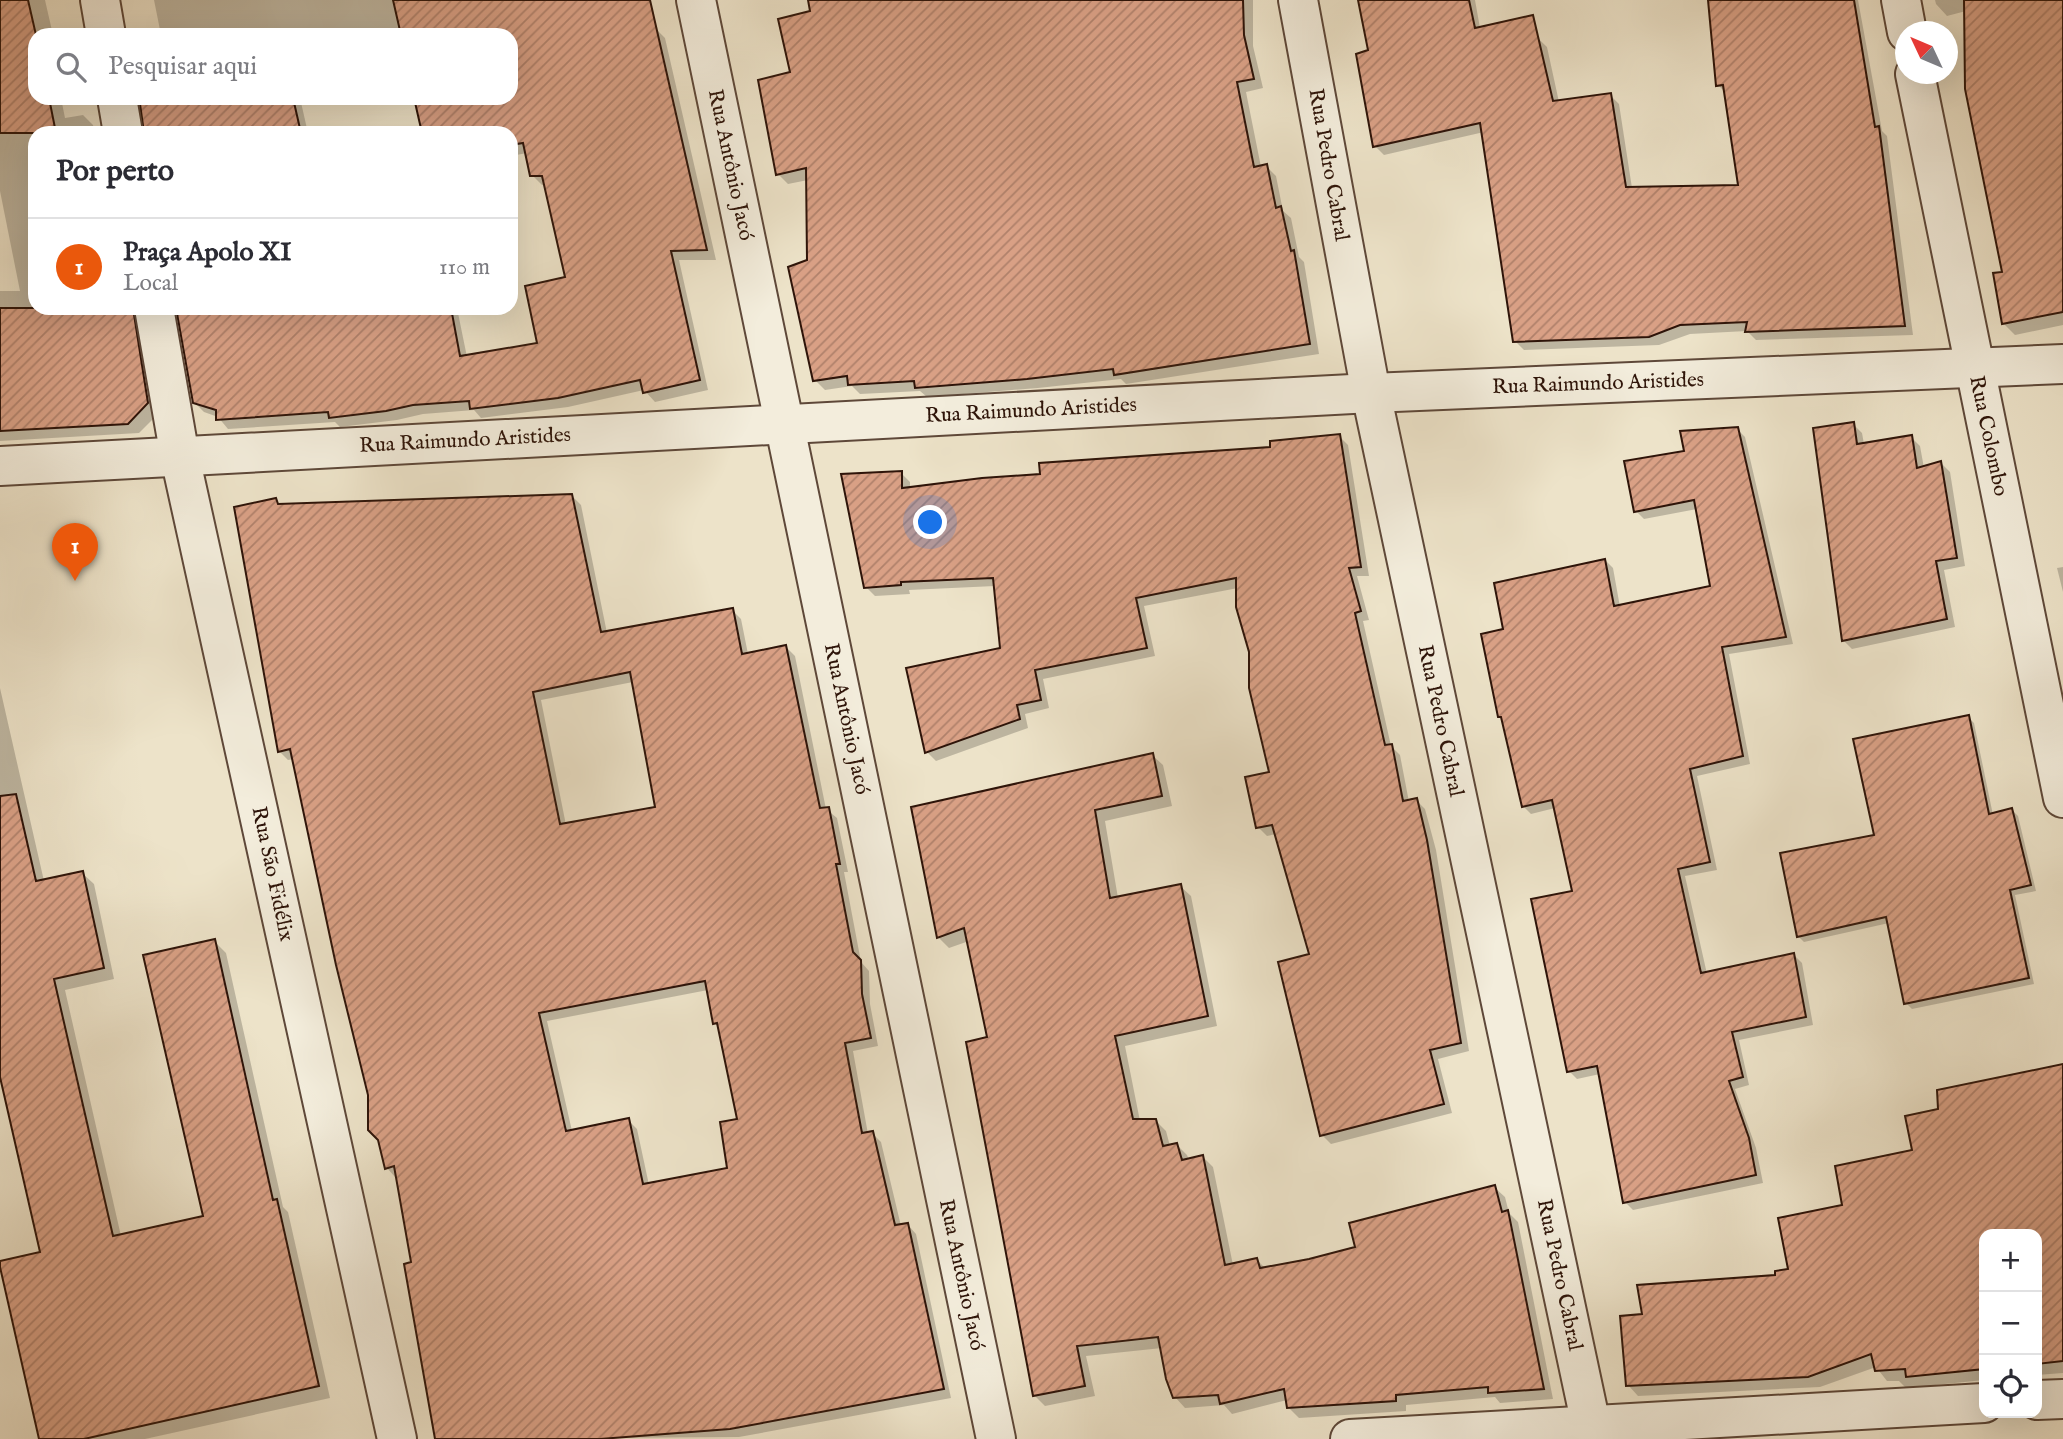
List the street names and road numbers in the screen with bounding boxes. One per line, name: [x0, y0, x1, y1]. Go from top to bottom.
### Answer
street label: Rua Antônio Jacó: [701, 87, 759, 243]
street label: Rua Pedro Cabral: [1301, 87, 1355, 244]
street label: Rua Raimundo Aristides: [1492, 367, 1704, 401]
street label: Rua Colombo: [1962, 373, 2014, 499]
street label: Rua Raimundo Aristides: [924, 392, 1138, 430]
street label: Rua Raimundo Aristides: [358, 422, 572, 460]
street label: Rua Antônio Jacó: [817, 641, 875, 797]
street label: Rua Pedro Cabral: [1411, 643, 1469, 800]
street label: Rua São Fidélix: [245, 804, 299, 944]
street label: Rua Antônio Jacó: [932, 1197, 990, 1353]
street label: Rua Pedro Cabral: [1530, 1197, 1588, 1354]

